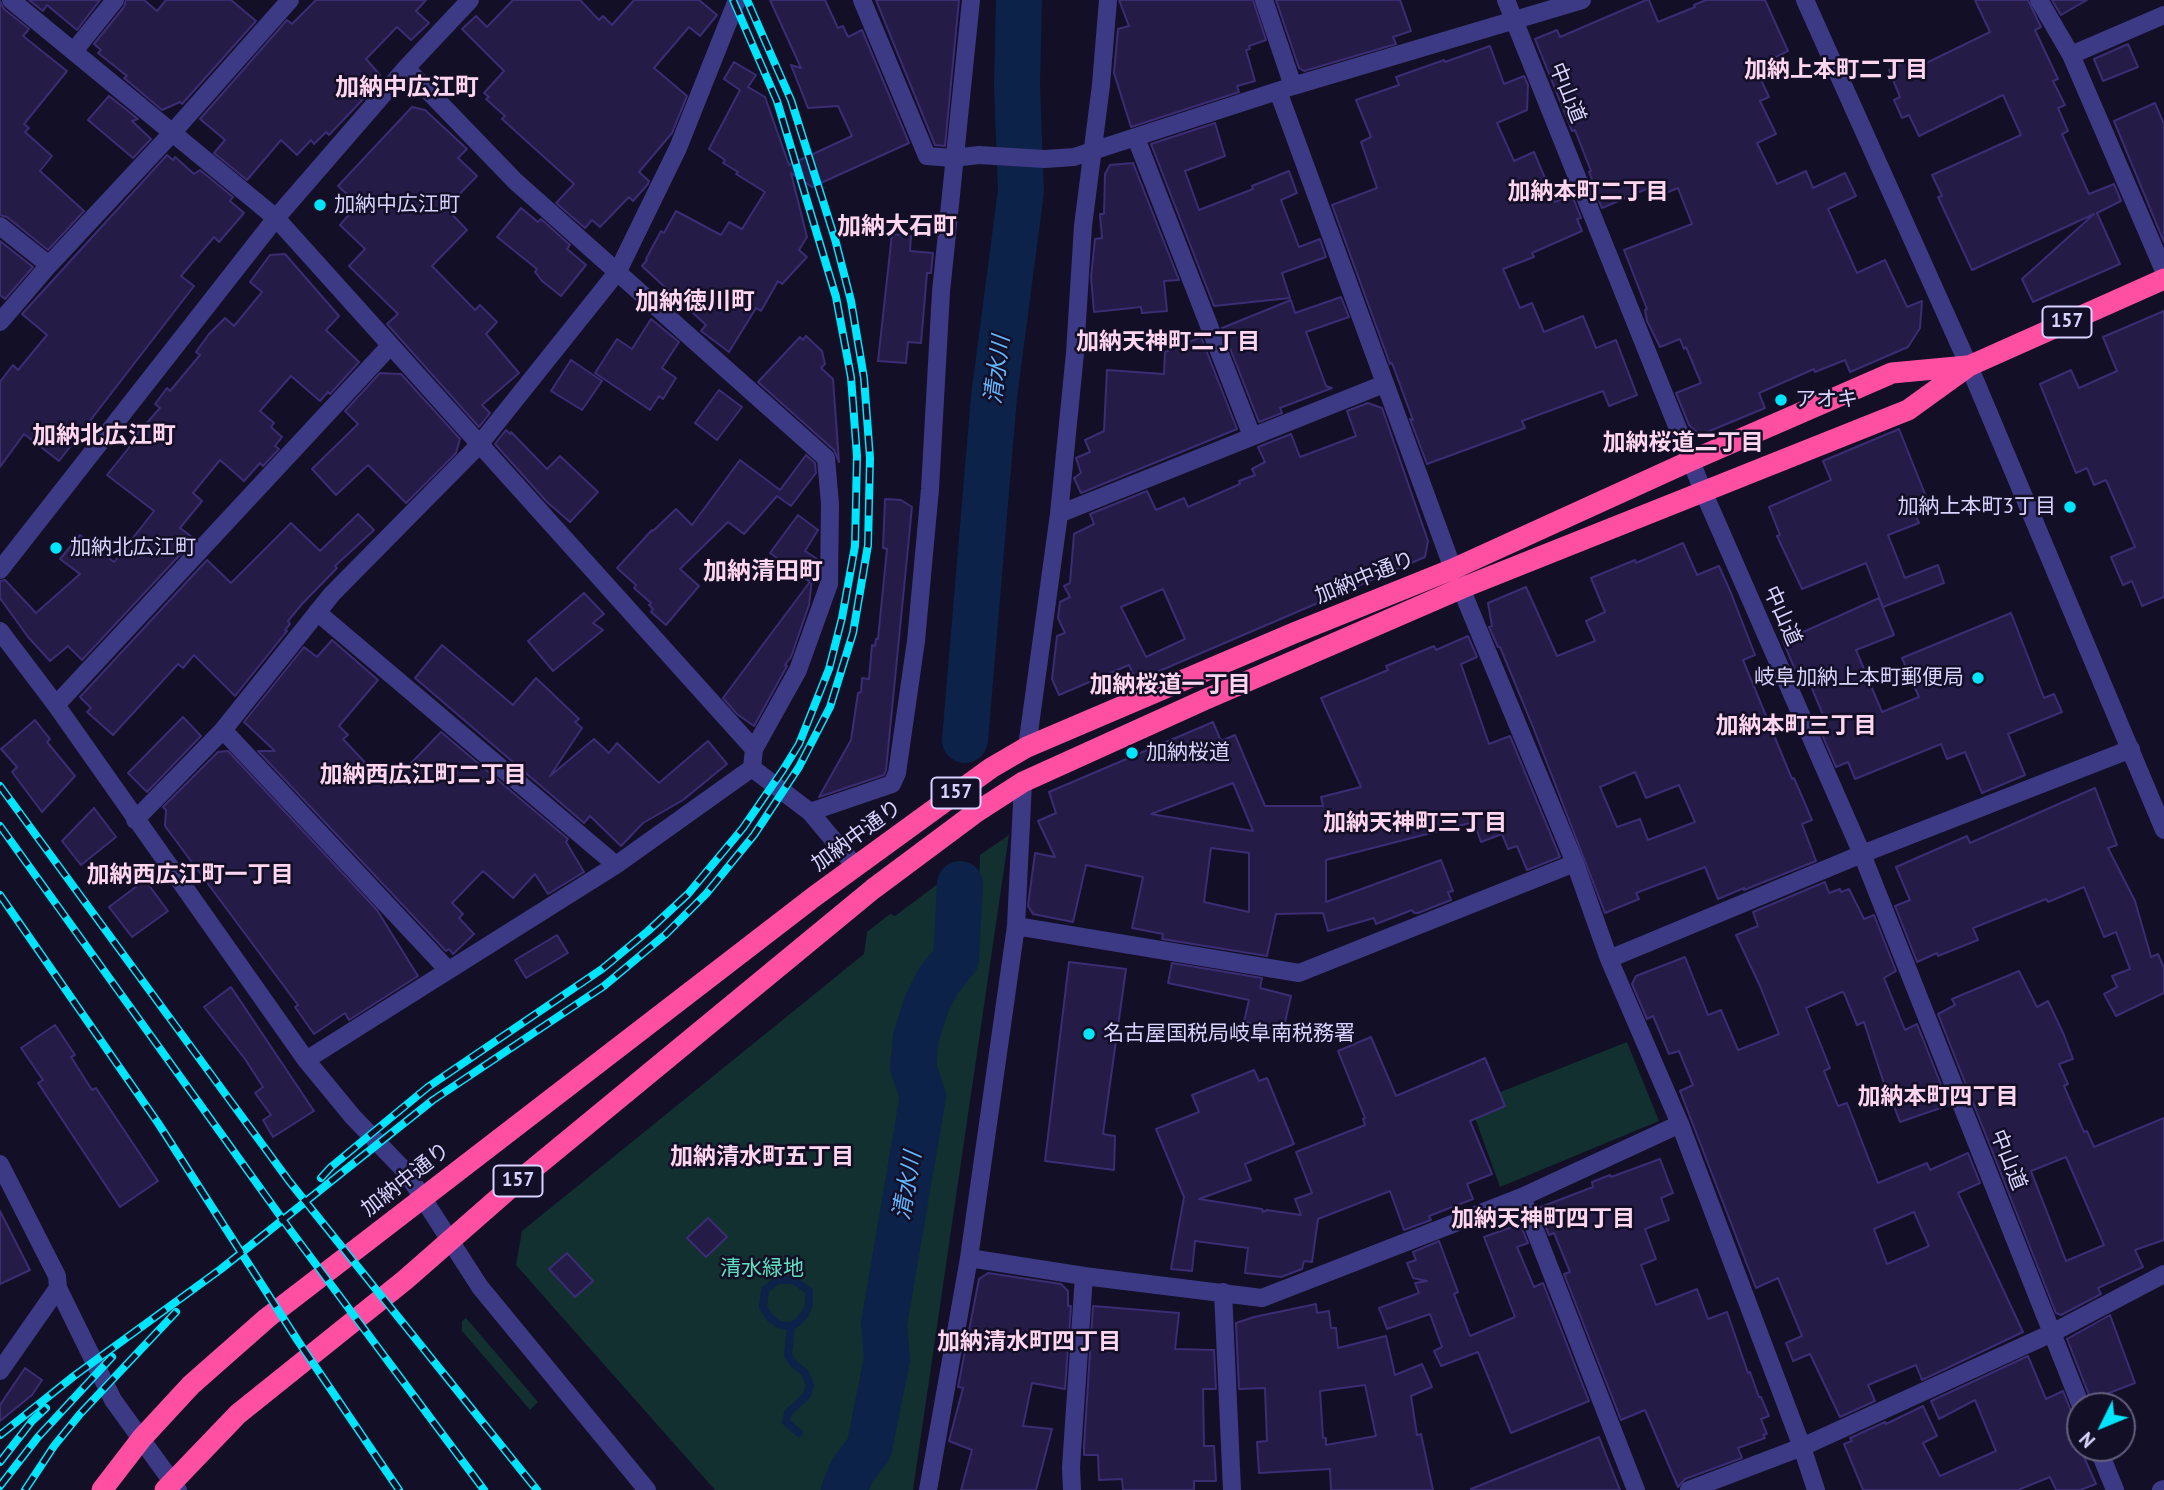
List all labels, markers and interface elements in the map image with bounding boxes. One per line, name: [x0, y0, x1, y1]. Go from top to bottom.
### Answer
district label: 加納上本町二丁目: [1744, 56, 1928, 84]
street label: 中山道: [1544, 59, 1590, 127]
district label: 加納中広江町: [335, 74, 479, 102]
district label: 加納本町二丁目: [1508, 178, 1668, 206]
place label: 加納中広江町: [334, 192, 460, 218]
marker: 加納中広江町: [312, 197, 328, 213]
district label: 加納大石町: [837, 213, 957, 241]
district label: 加納徳川町: [635, 288, 755, 316]
road number: 157: [2042, 306, 2092, 338]
district label: 加納天神町二丁目: [1076, 328, 1260, 356]
water label: 清水川: [980, 334, 1016, 406]
place label: アオキ: [1795, 387, 1858, 413]
marker: アオキ: [1773, 392, 1789, 408]
district label: 加納北広江町: [32, 422, 176, 450]
district label: 加納桜道二丁目: [1603, 429, 1763, 457]
place label: 加納上本町3丁目: [1898, 494, 2056, 520]
marker: 加納上本町3丁目: [2062, 499, 2078, 515]
place label: 加納北広江町: [70, 535, 196, 561]
marker: 加納北広江町: [48, 540, 64, 556]
street label: 加納中通り: [1312, 547, 1418, 609]
district label: 加納清田町: [703, 558, 823, 586]
street label: 中山道: [1758, 582, 1806, 650]
place label: 岐阜加納上本町郵便局: [1754, 665, 1964, 691]
marker: 岐阜加納上本町郵便局: [1970, 670, 1986, 686]
district label: 加納桜道一丁目: [1090, 671, 1250, 699]
district label: 加納本町三丁目: [1716, 712, 1876, 740]
place label: 加納桜道: [1146, 740, 1230, 766]
marker: 加納桜道: [1124, 745, 1140, 761]
district label: 加納西広江町二丁目: [320, 761, 526, 789]
road number: 157: [932, 778, 981, 808]
street label: 加納中通り: [807, 795, 907, 877]
district label: 加納天神町三丁目: [1323, 809, 1507, 837]
district label: 加納西広江町一丁目: [87, 861, 293, 889]
place label: 名古屋国税局岐阜南税務署: [1103, 1021, 1355, 1047]
marker: 名古屋国税局岐阜南税務署: [1081, 1026, 1097, 1042]
district label: 加納本町四丁目: [1858, 1083, 2018, 1111]
street label: 中山道: [1985, 1126, 2031, 1194]
street label: 加納中通り: [357, 1138, 455, 1222]
district label: 加納清水町五丁目: [670, 1143, 854, 1171]
water label: 清水川: [888, 1150, 928, 1222]
road number: 157: [494, 1166, 542, 1196]
district label: 加納天神町四丁目: [1451, 1205, 1635, 1233]
park label: 清水緑地: [720, 1256, 804, 1282]
district label: 加納清水町四丁目: [937, 1328, 1121, 1356]
north arrow: [2066, 1392, 2136, 1462]
text: N: [2074, 1427, 2100, 1453]

